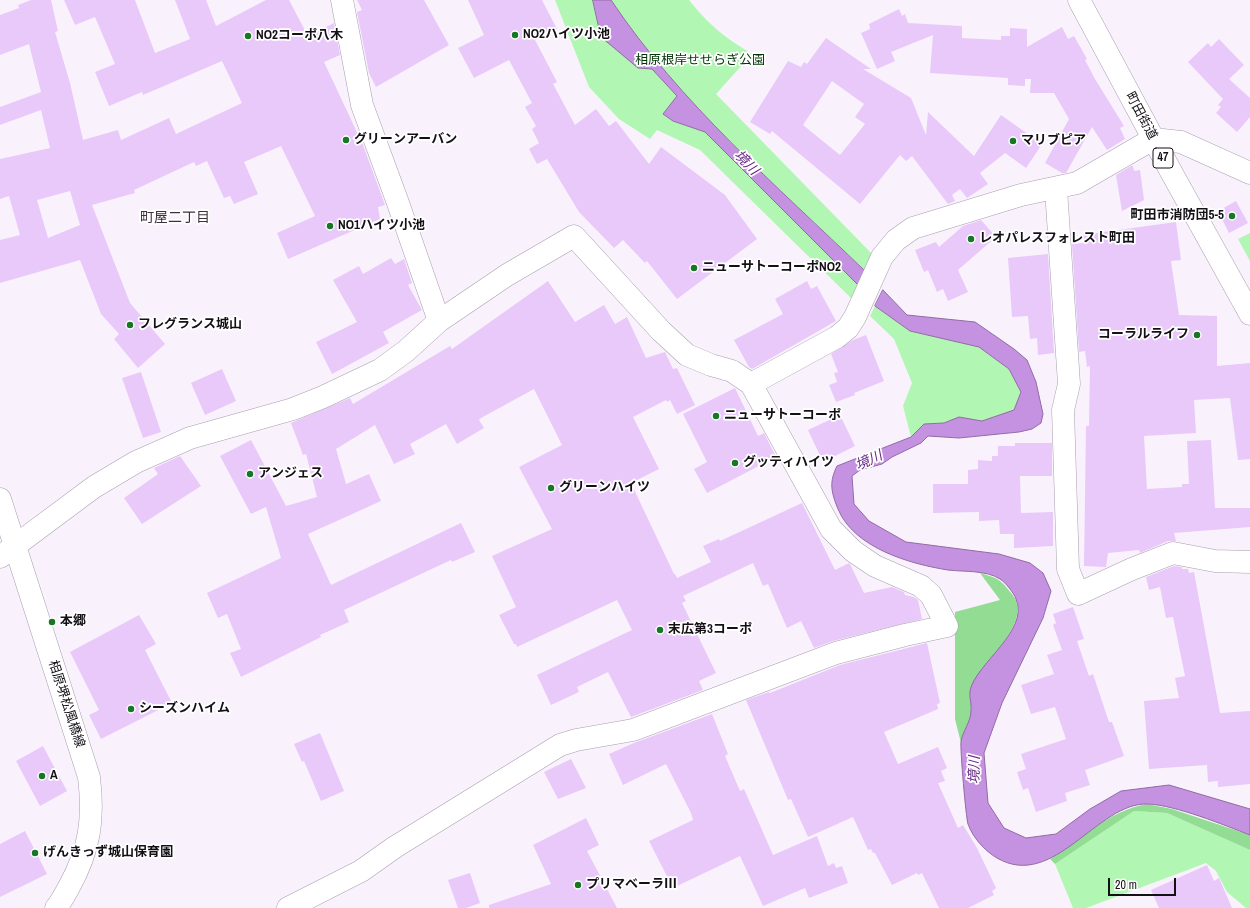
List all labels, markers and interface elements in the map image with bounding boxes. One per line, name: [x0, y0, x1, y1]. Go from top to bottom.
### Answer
place label: NO2ハイツ小池: [523, 27, 610, 43]
place label: NO2コーポ八木: [256, 28, 343, 44]
marker: NO2ハイツ小池: [510, 30, 520, 40]
marker: NO2コーポ八木: [243, 31, 253, 41]
park label: 相原根岸せせらぎ公園: [635, 53, 765, 69]
street label: 町田街道: [1122, 89, 1160, 143]
place label: グリーンアーバン: [354, 132, 457, 148]
place label: マリブピア: [1021, 133, 1086, 149]
marker: グリーンアーバン: [341, 135, 351, 145]
marker: マリブピア: [1008, 136, 1018, 146]
water label: 境川: [730, 147, 762, 179]
road number: 47: [1153, 148, 1173, 168]
place label: 町田市消防団5-5: [1131, 208, 1224, 224]
district label: 町屋二丁目: [140, 210, 210, 226]
marker: 町田市消防団5-5: [1227, 211, 1237, 221]
place label: NO1ハイツ小池: [338, 218, 425, 234]
marker: NO1ハイツ小池: [325, 221, 335, 231]
place label: レオパレスフォレスト町田: [979, 231, 1135, 247]
marker: レオパレスフォレスト町田: [966, 234, 976, 244]
place label: ニューサトーコーポNO2: [702, 260, 841, 276]
marker: ニューサトーコーポNO2: [689, 263, 699, 273]
place label: フレグランス城山: [138, 317, 242, 333]
marker: フレグランス城山: [125, 320, 135, 330]
place label: コーラルライフ: [1098, 327, 1189, 343]
marker: コーラルライフ: [1192, 330, 1202, 340]
place label: ニューサトーコーポ: [724, 408, 841, 424]
marker: ニューサトーコーポ: [711, 411, 721, 421]
water label: 境川: [853, 447, 885, 475]
place label: グッティハイツ: [743, 455, 834, 471]
marker: グッティハイツ: [730, 458, 740, 468]
place label: アンジェス: [258, 466, 323, 482]
marker: アンジェス: [245, 469, 255, 479]
place label: グリーンハイツ: [559, 480, 650, 496]
marker: グリーンハイツ: [546, 483, 556, 493]
place label: 本郷: [60, 614, 86, 630]
marker: 本郷: [47, 617, 57, 627]
place label: 末広第3コーポ: [668, 622, 752, 638]
marker: 末広第3コーポ: [655, 625, 665, 635]
street label: 相原堺松風橋線: [45, 658, 87, 750]
place label: シーズンハイム: [139, 701, 230, 717]
marker: シーズンハイム: [126, 704, 136, 714]
water label: 境川: [966, 756, 984, 784]
place label: A: [50, 768, 58, 784]
marker: A: [37, 771, 47, 781]
place label: げんきっず城山保育園: [43, 845, 173, 861]
marker: げんきっず城山保育園: [30, 848, 40, 858]
scale bar: [1110, 870, 1178, 896]
place label: プリマベーラⅢ: [586, 877, 677, 893]
text: 20 m: [1115, 877, 1137, 893]
marker: プリマベーラⅢ: [573, 880, 583, 890]

